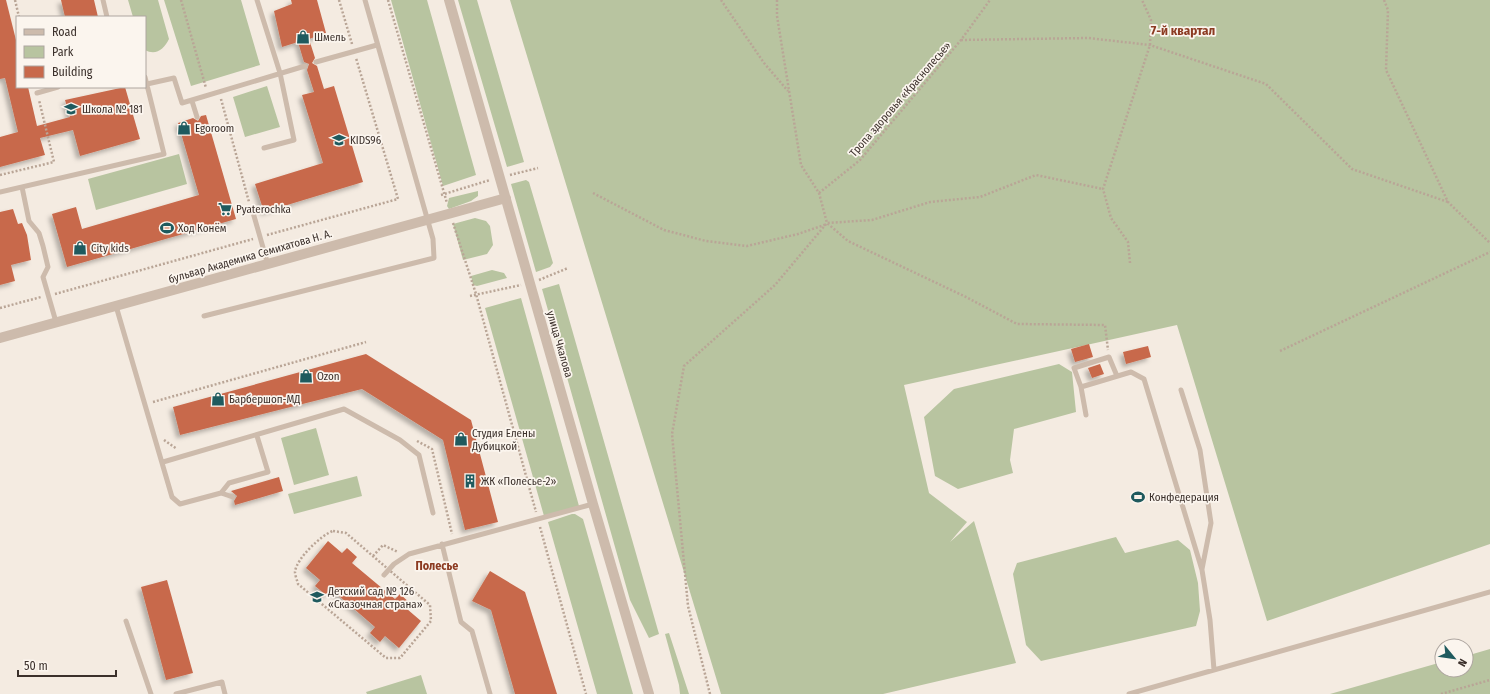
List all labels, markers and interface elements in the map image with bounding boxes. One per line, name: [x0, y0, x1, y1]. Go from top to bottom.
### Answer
legend: [16, 16, 146, 88]
district label: 7-й квартал: [1151, 23, 1216, 38]
text: Road: [52, 25, 77, 39]
shop icon: Шмель: [295, 29, 311, 45]
place label: Шмель: [314, 31, 346, 44]
street label: Тропа здоровья «Краснолесье»: [847, 39, 954, 159]
text: Park: [52, 45, 74, 59]
text: Building: [52, 65, 93, 79]
school or university icon: Школа № 181: [63, 101, 79, 117]
place label: Школа № 181: [82, 103, 143, 116]
shop icon: Egoroom: [176, 120, 192, 136]
place label: Egoroom: [195, 122, 234, 135]
school or university icon: KIDS96: [331, 132, 347, 148]
place label: KIDS96: [350, 134, 382, 147]
supermarket icon: Pyaterochka: [217, 201, 233, 217]
place label: Pyaterochka: [236, 203, 291, 216]
sports icon: Ход Конём: [159, 220, 175, 236]
place label: Ход Конём: [178, 222, 227, 235]
street label: бульвар Академика Семихатова Н. А.: [167, 227, 333, 286]
shop icon: City kids: [72, 240, 88, 256]
place label: City kids: [91, 242, 129, 255]
street label: улица Чкалова: [544, 309, 575, 379]
shop icon: Ozon: [298, 368, 314, 384]
place label: Ozon: [317, 370, 340, 383]
shop icon: Барбершоп-МД: [210, 391, 226, 407]
place label: Барбершоп-МД: [229, 393, 301, 406]
place label: Студия Елены Дубицкой: [471, 427, 535, 453]
shop icon: Студия Елены Дубицкой: [453, 431, 469, 447]
building icon: ЖК «Полесье-2»: [462, 473, 478, 489]
place label: ЖК «Полесье-2»: [481, 475, 556, 488]
sports icon: Конфедерация: [1130, 489, 1146, 505]
place label: Конфедерация: [1149, 491, 1219, 504]
district label: Полесье: [416, 559, 458, 573]
place label: Детский сад № 126 «Сказочная страна»: [327, 585, 423, 611]
school or university icon: Детский сад № 126 «Сказочная страна»: [309, 589, 325, 605]
north arrow: [1434, 638, 1474, 678]
scale bar: [18, 652, 116, 678]
text: N: [1455, 657, 1470, 669]
text: 50 m: [24, 659, 48, 673]

